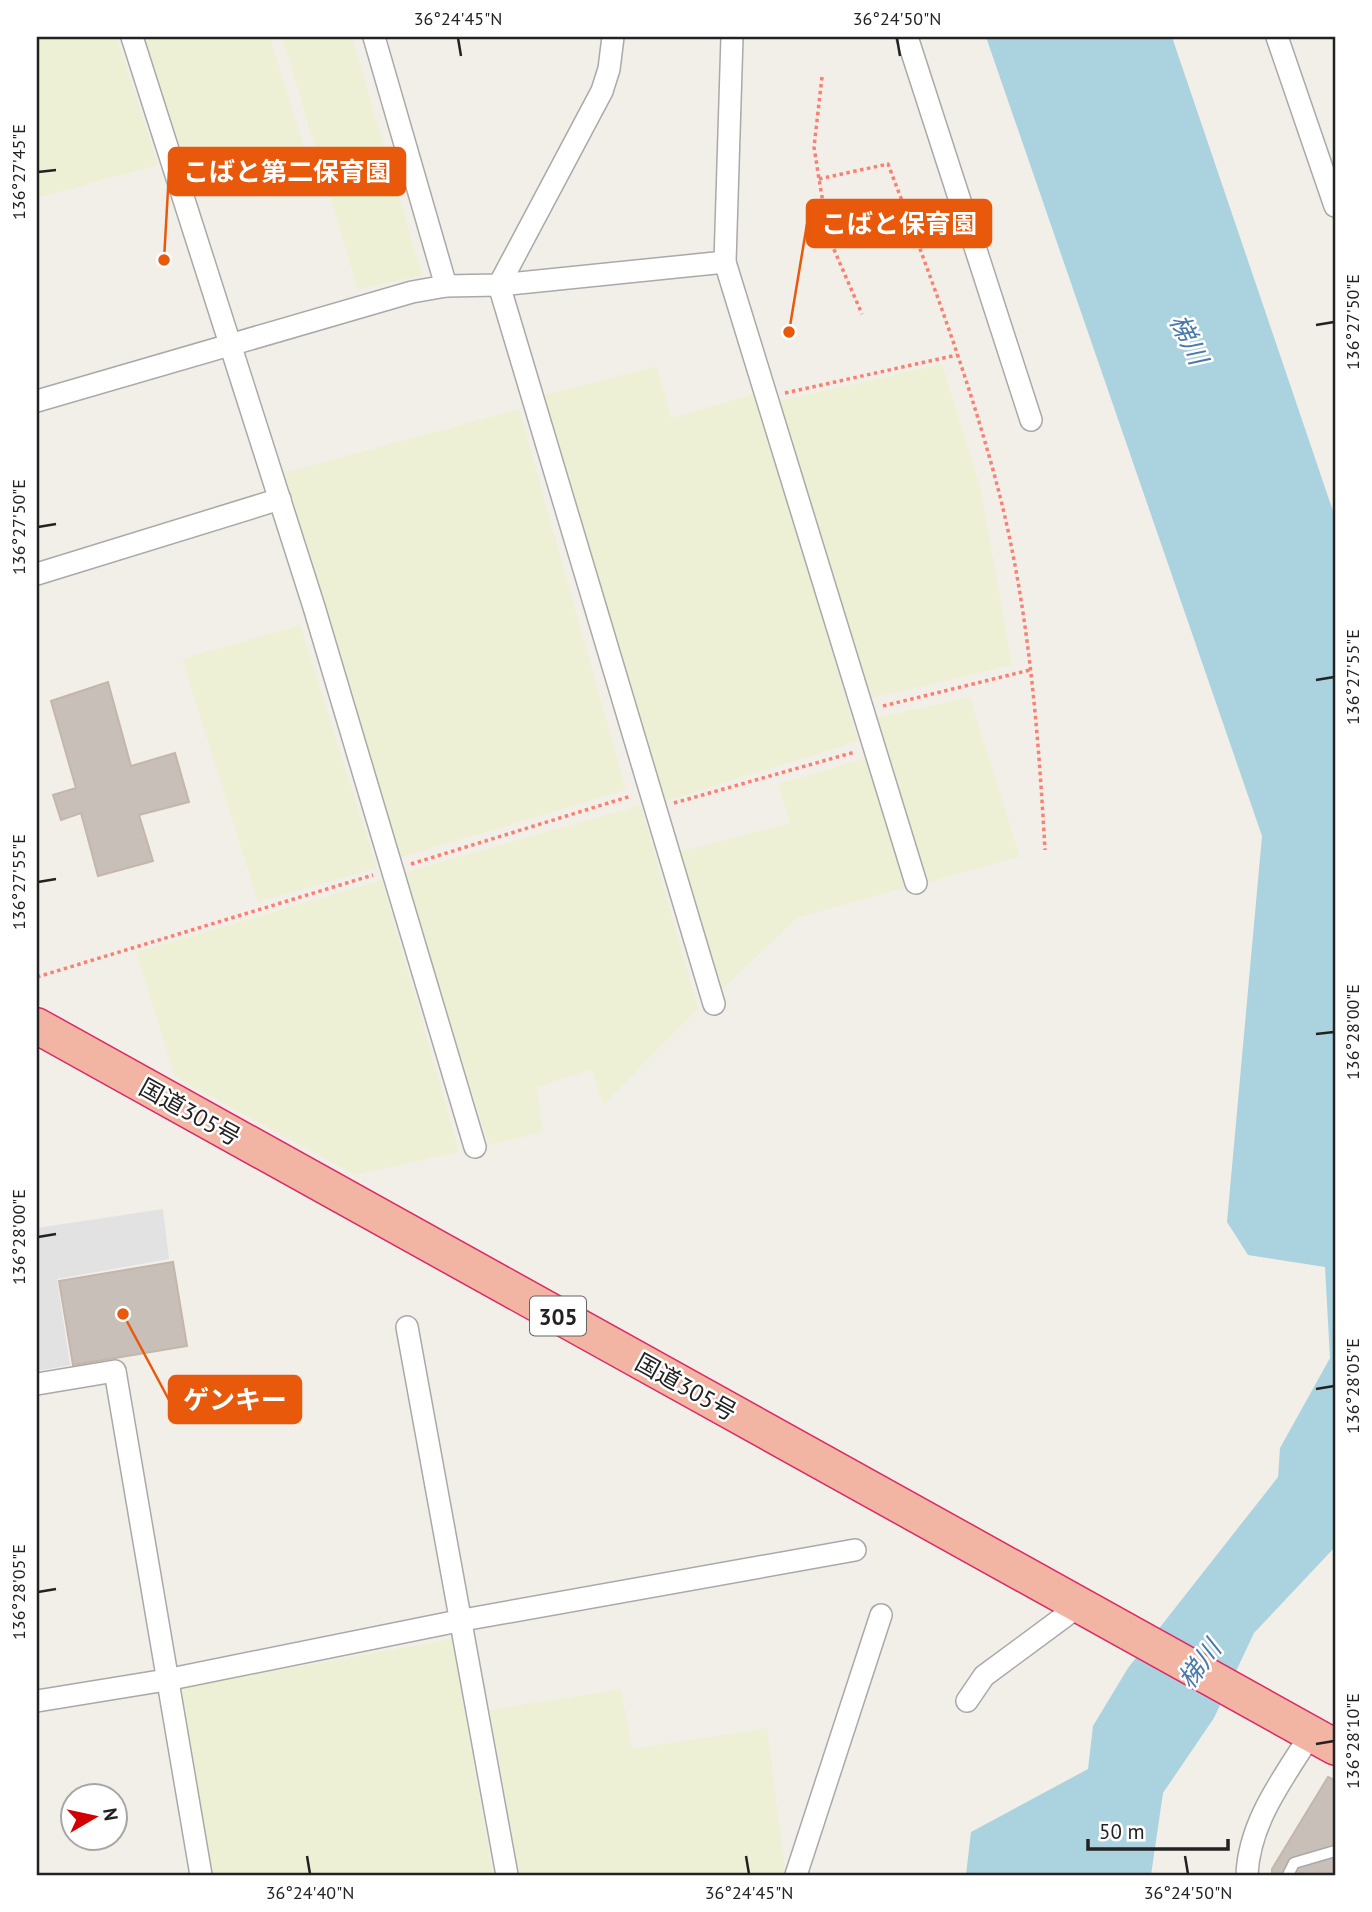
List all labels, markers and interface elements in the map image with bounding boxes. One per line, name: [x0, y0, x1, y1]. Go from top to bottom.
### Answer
text: 36°24'45"N: [414, 7, 502, 30]
text: 36°24'50"N: [853, 7, 941, 30]
text: 136°27'45"E: [7, 124, 30, 220]
callout: こばと第二保育園: [169, 148, 405, 195]
text: こばと第二保育園: [183, 155, 391, 188]
callout: こばと保育園: [807, 200, 991, 247]
text: こばと保育園: [821, 207, 977, 240]
text: 136°27'50"E: [1341, 274, 1364, 370]
water label: 梯川: [1163, 308, 1217, 372]
text: 136°27'50"E: [7, 479, 30, 575]
text: 136°27'55"E: [1341, 629, 1364, 725]
text: 136°27'55"E: [7, 834, 30, 930]
text: 136°28'00"E: [1341, 984, 1364, 1080]
street label: 国道305号: [134, 1071, 246, 1153]
text: 136°28'00"E: [7, 1189, 30, 1285]
road number: 305: [530, 1296, 586, 1336]
text: 136°28'05"E: [1341, 1338, 1364, 1434]
street label: 国道305号: [630, 1346, 742, 1428]
callout: ゲンキー: [169, 1376, 301, 1423]
text: ゲンキー: [183, 1383, 287, 1416]
text: 136°28'05"E: [7, 1544, 30, 1640]
water label: 梯川: [1170, 1631, 1230, 1695]
text: 136°28'10"E: [1341, 1693, 1364, 1789]
north arrow: [60, 1783, 130, 1853]
text: N: [98, 1806, 124, 1822]
scale bar: [1088, 1807, 1228, 1851]
text: 50 m: [1099, 1818, 1145, 1845]
text: 36°24'40"N: [266, 1881, 354, 1904]
text: 36°24'45"N: [705, 1881, 793, 1904]
text: 36°24'50"N: [1144, 1881, 1232, 1904]

